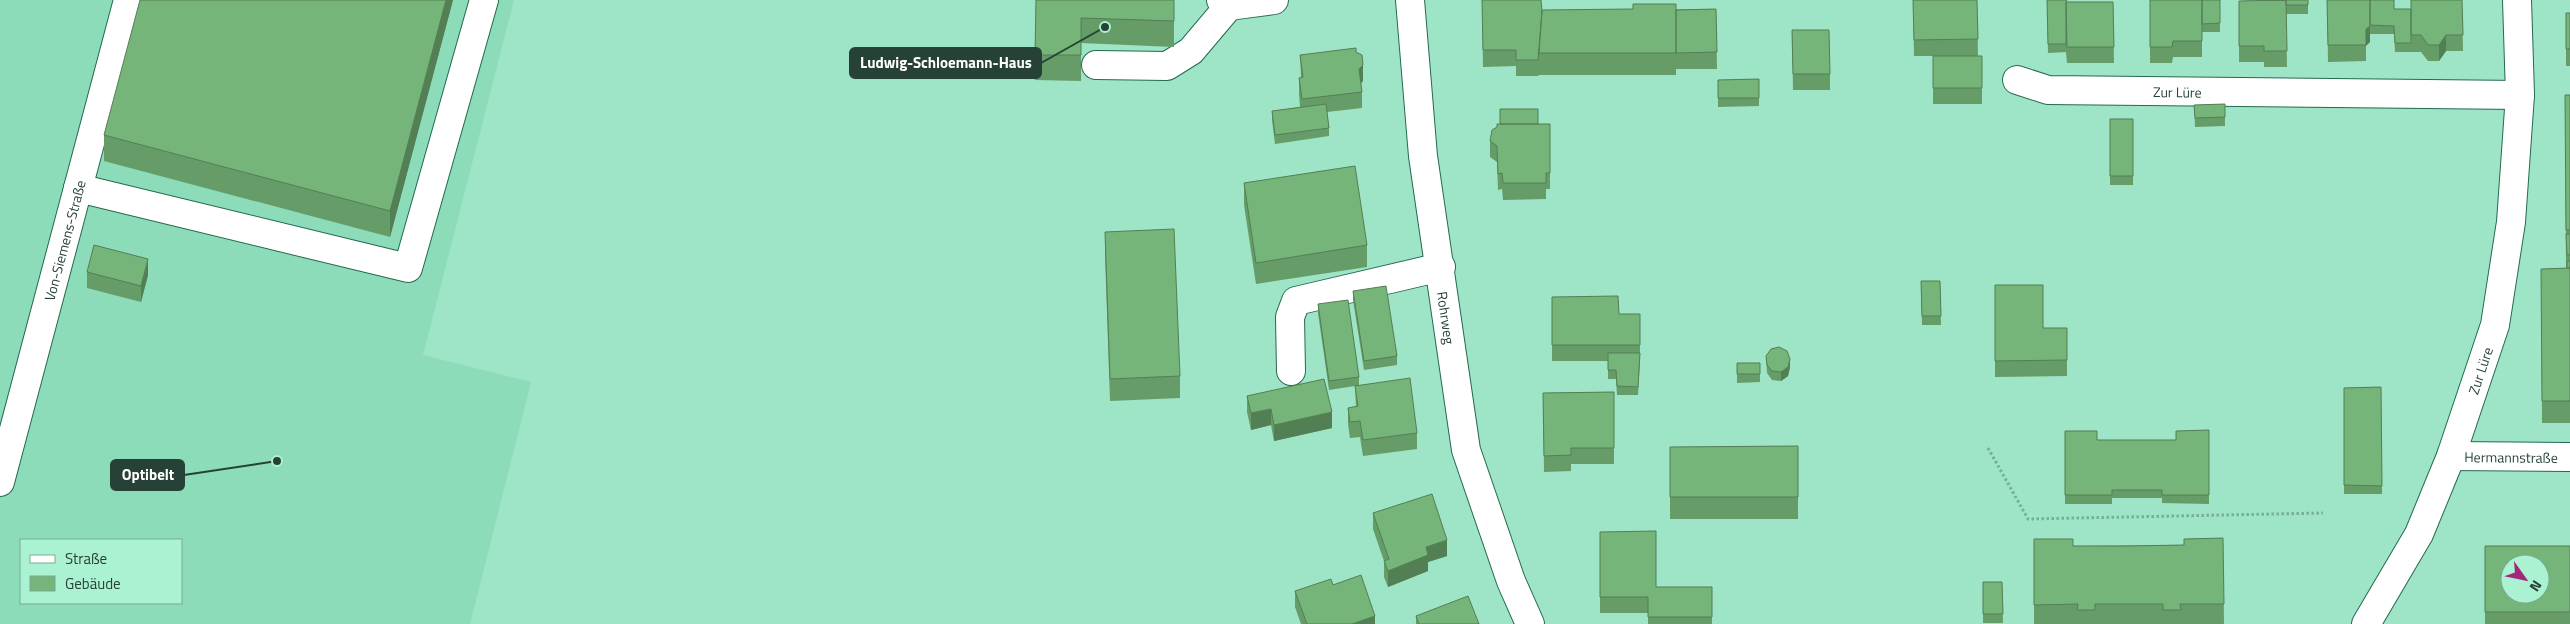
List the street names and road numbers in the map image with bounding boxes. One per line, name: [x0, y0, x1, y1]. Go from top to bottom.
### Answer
street label: Zur Lüre: [2153, 81, 2202, 102]
street label: Von-Siemens-Straße: [38, 178, 90, 303]
street label: Rohrweg: [1432, 290, 1461, 346]
street label: Zur Lüre: [2462, 344, 2497, 397]
street label: Hermannstraße: [2464, 446, 2558, 467]

